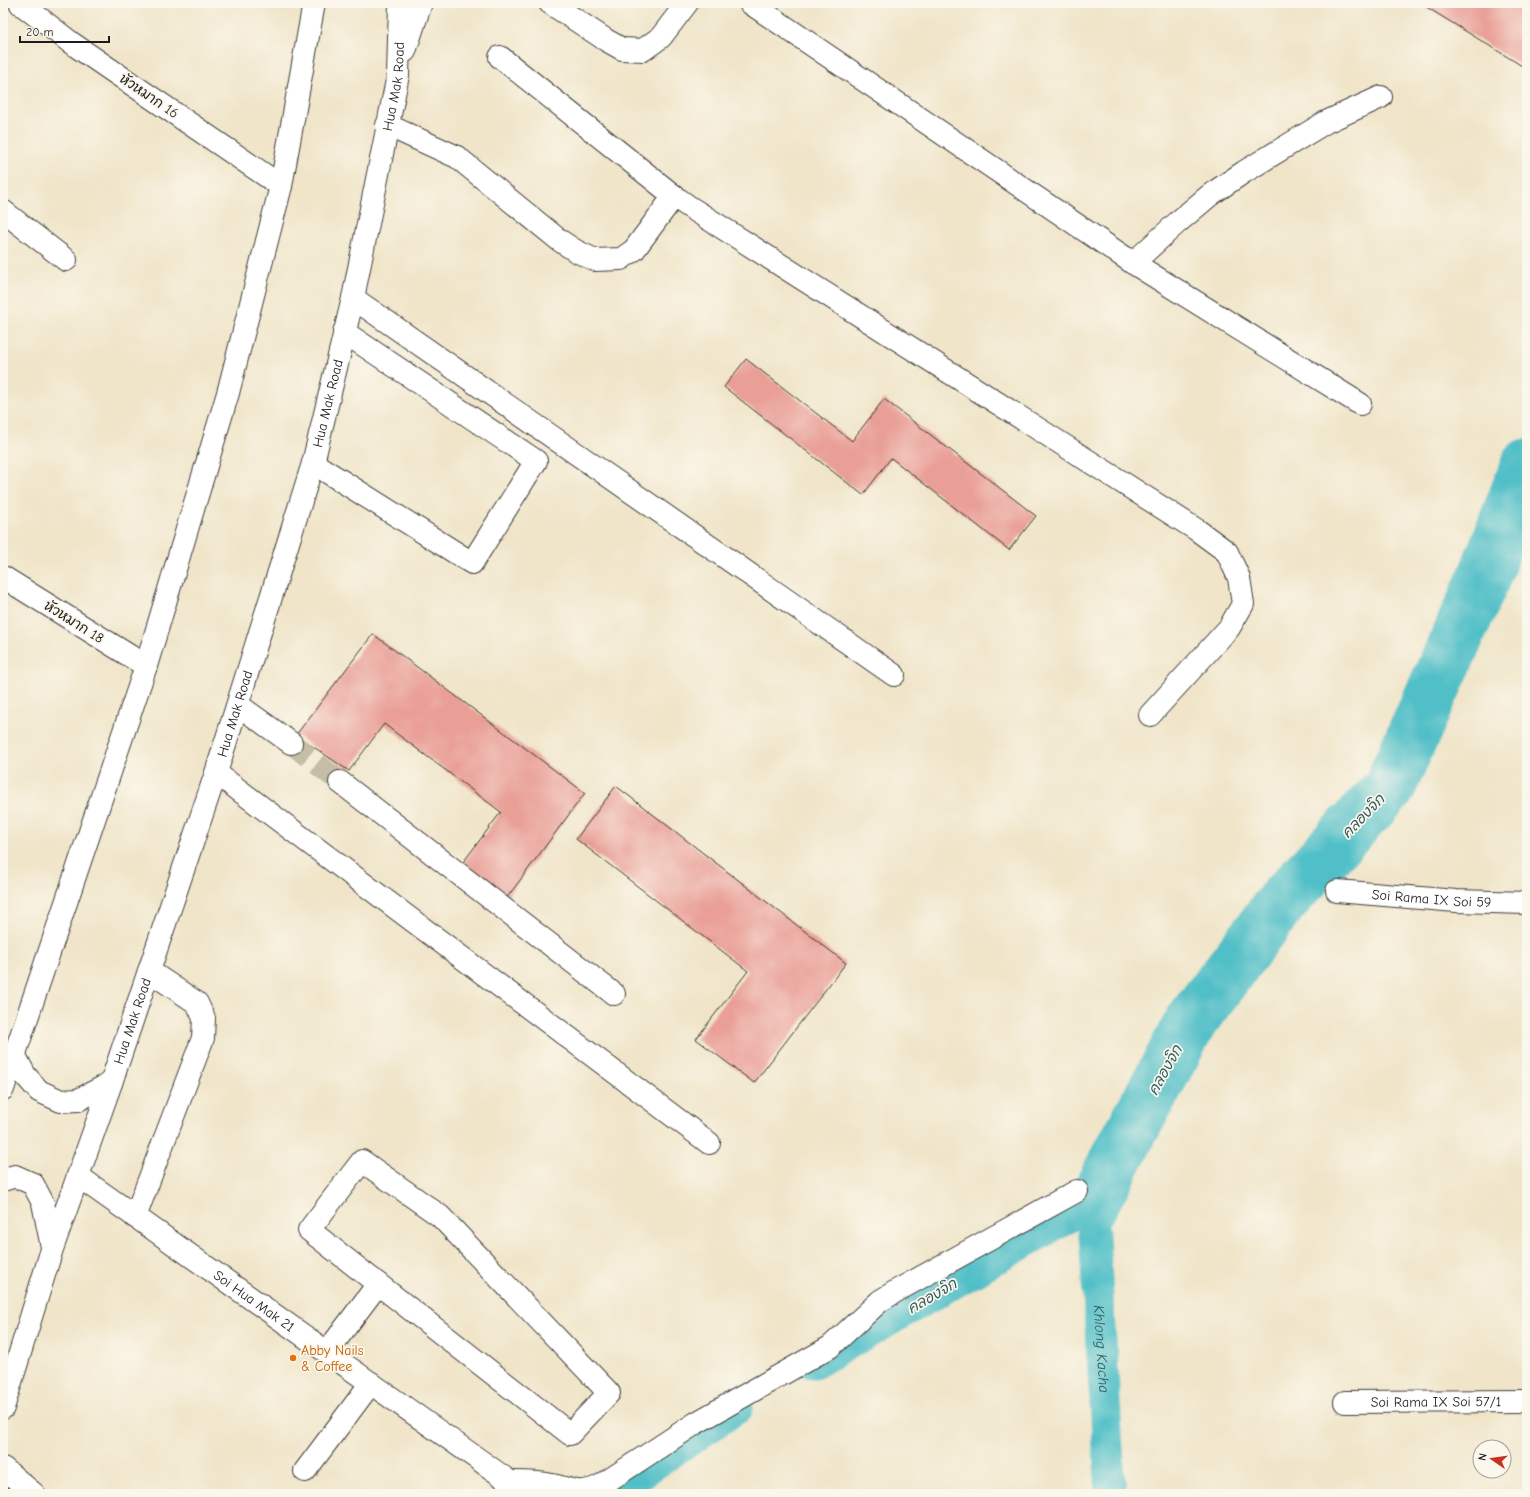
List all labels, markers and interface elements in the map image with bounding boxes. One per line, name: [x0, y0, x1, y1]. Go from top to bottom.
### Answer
scale bar: [20, 18, 109, 44]
text: 20 m: [26, 25, 54, 39]
street label: Hua Mak Road: [378, 42, 407, 132]
street label: หัวหมาก 16: [116, 70, 182, 122]
street label: Hua Mak Road: [309, 358, 346, 449]
street label: หัวหมาก 18: [41, 597, 107, 647]
street label: Hua Mak Road: [213, 668, 256, 759]
water label: คลองจิก: [1338, 789, 1389, 842]
street label: Soi Rama IX Soi 59: [1371, 885, 1492, 910]
street label: Hua Mak Road: [110, 976, 154, 1066]
water label: คลองจิก: [1144, 1041, 1187, 1098]
street label: Soi Hua Mak 21: [210, 1266, 298, 1335]
water label: คลองจิก: [904, 1274, 961, 1317]
water label: Khlong Kacha: [1090, 1304, 1113, 1394]
place label: Abby Nails & Coffee: [301, 1342, 364, 1375]
marker: Abby Nails & Coffee: [288, 1353, 298, 1363]
street label: Soi Rama IX Soi 57/1: [1371, 1393, 1501, 1410]
north arrow: [1472, 1439, 1512, 1479]
text: N: [1476, 1452, 1490, 1462]

